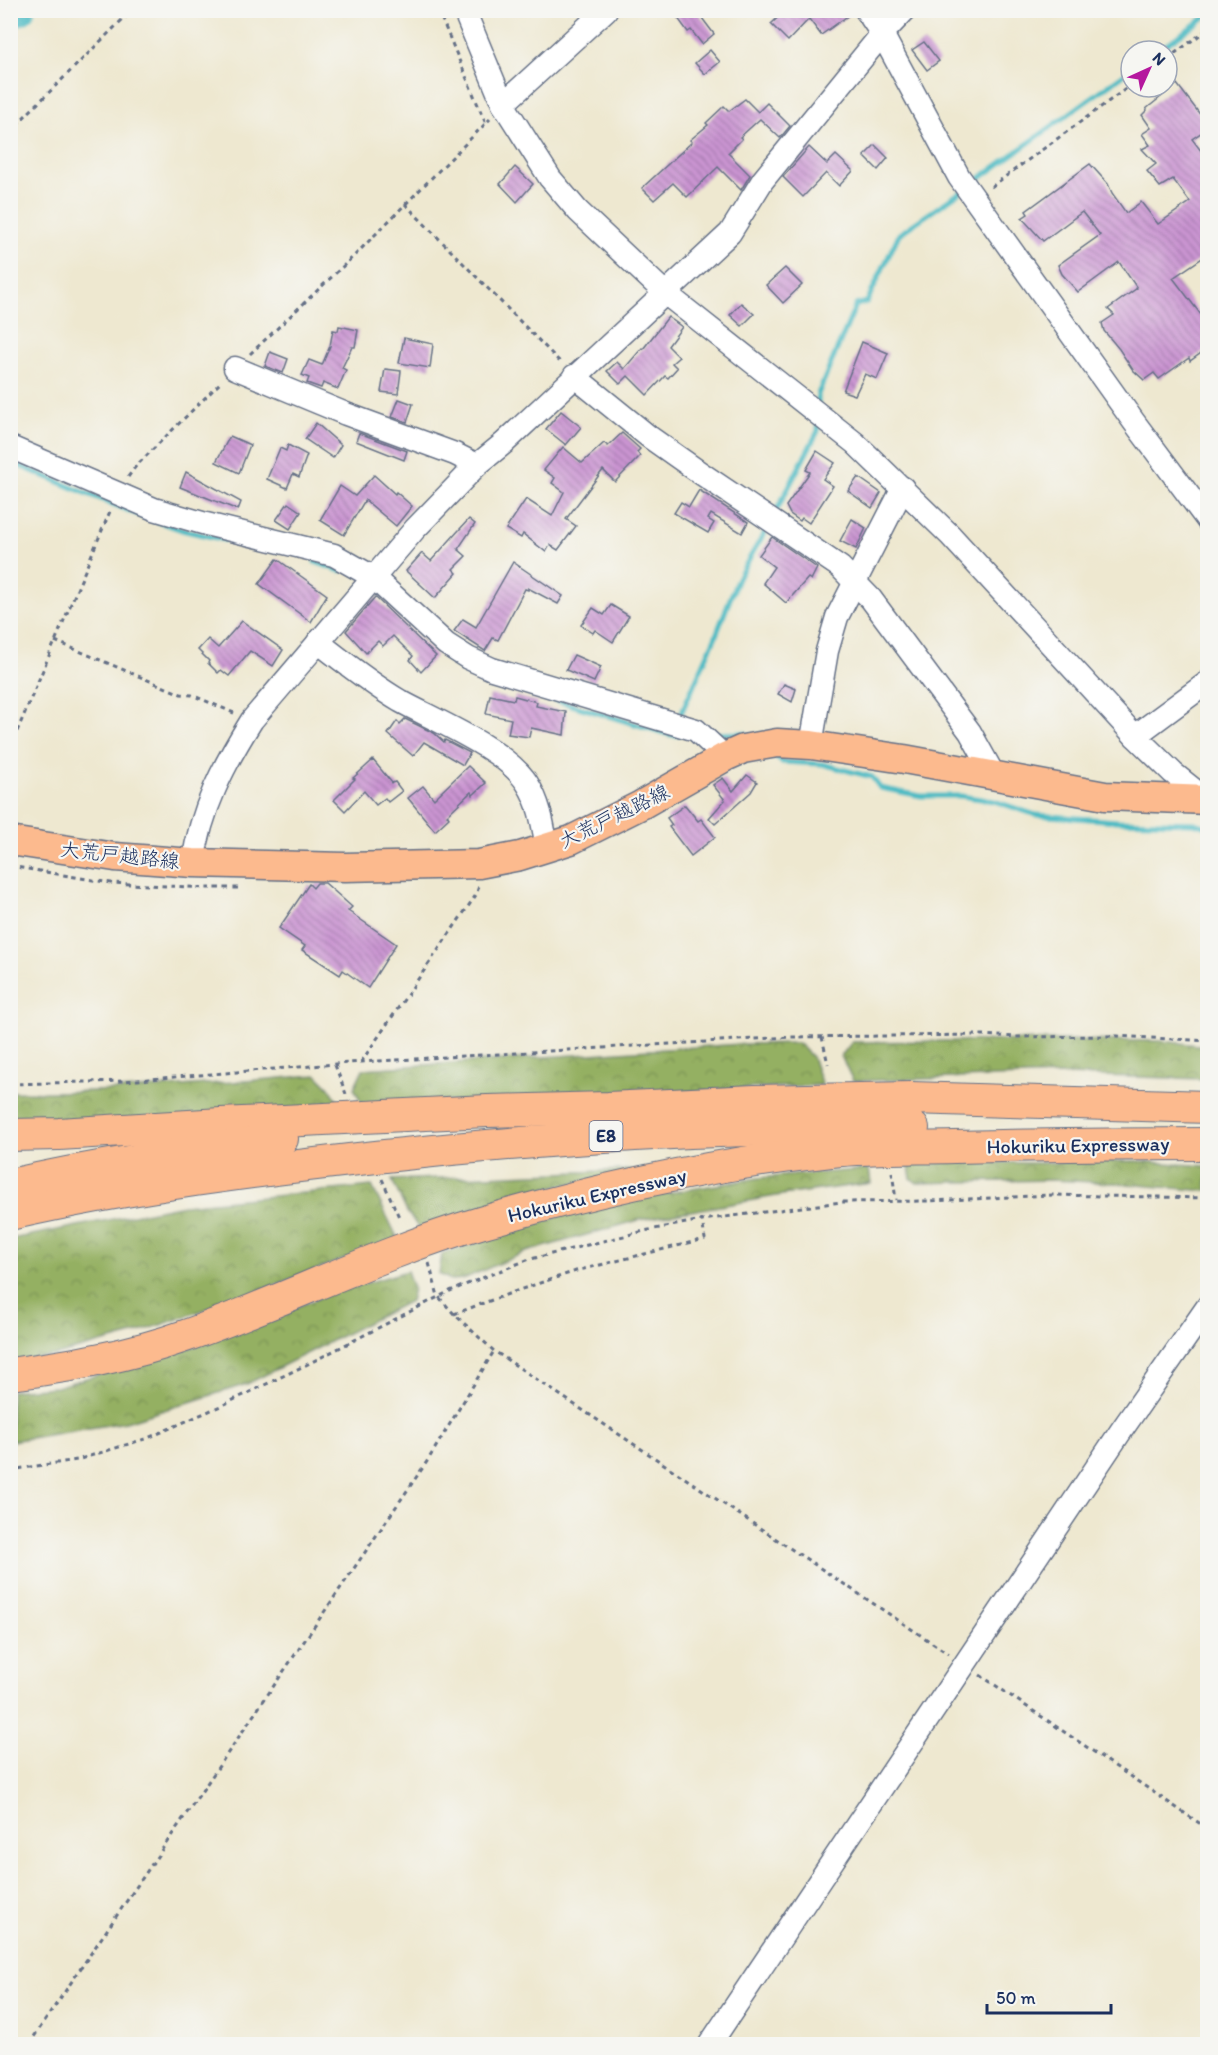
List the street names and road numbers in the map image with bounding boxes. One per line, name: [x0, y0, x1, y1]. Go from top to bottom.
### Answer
street label: 大荒戸越路線: [555, 779, 673, 853]
street label: 大荒戸越路線: [59, 837, 181, 873]
road number: E8: [590, 1121, 622, 1151]
street label: Hokuriku Expressway: [986, 1131, 1170, 1159]
street label: Hokuriku Expressway: [505, 1163, 689, 1227]

